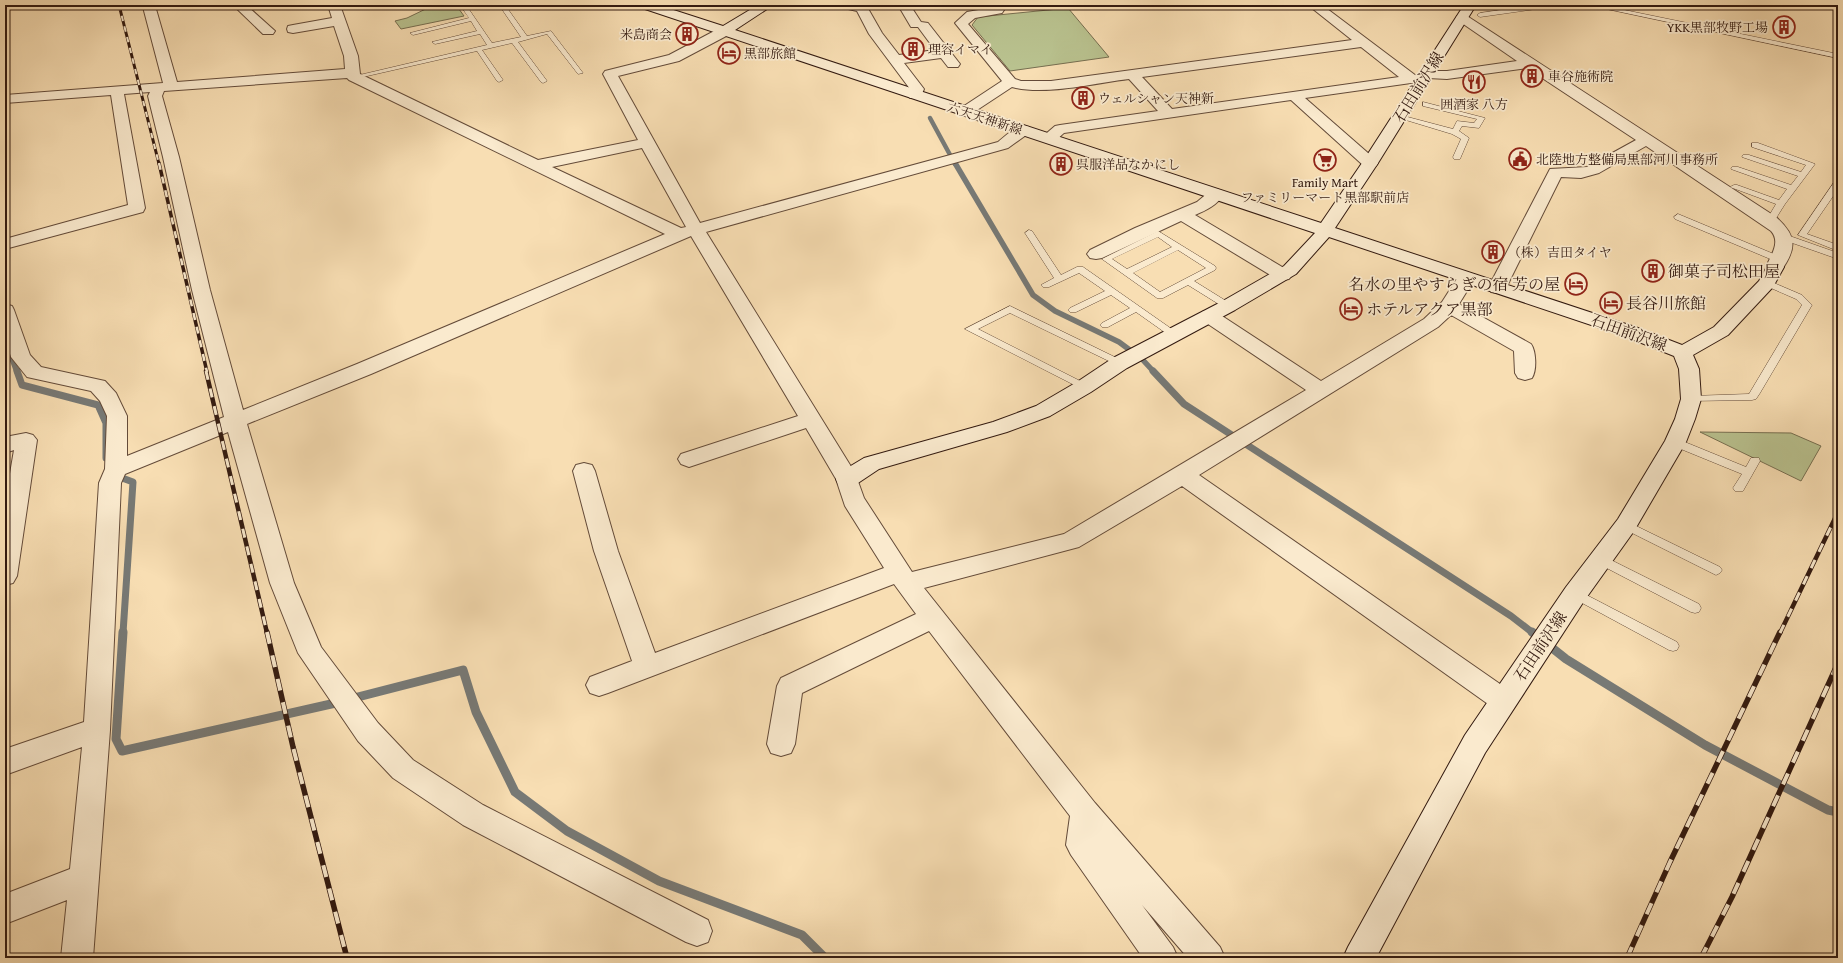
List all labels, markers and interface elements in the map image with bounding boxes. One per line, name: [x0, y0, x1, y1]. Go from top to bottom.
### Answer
building icon: YKK黒部牧野工場: [1771, 14, 1797, 40]
place label: YKK黒部牧野工場: [1667, 18, 1768, 37]
building icon: 米島商会: [674, 21, 700, 47]
place label: 米島商会: [620, 25, 672, 44]
building icon: 理容イマイ: [900, 36, 926, 62]
hotel icon: 黒部旅館: [716, 40, 742, 66]
place label: 理容イマイ: [928, 40, 993, 59]
place label: 黒部旅館: [744, 44, 796, 63]
street label: 石田前沢線: [1387, 47, 1449, 127]
building icon: 車谷施術院: [1519, 63, 1545, 89]
place label: 車谷施術院: [1548, 67, 1613, 86]
restaurant icon: 囲酒家 八方: [1461, 69, 1487, 95]
building icon: ウェルシャン天神新: [1070, 85, 1096, 111]
place label: ウェルシャン天神新: [1098, 89, 1214, 108]
place label: 囲酒家 八方: [1440, 95, 1508, 114]
street label: 六天天神新線: [945, 97, 1025, 140]
public building icon: 北陸地方整備局黒部河川事務所: [1507, 146, 1533, 172]
supermarket icon: Family Mart ファミリーマート黒部駅前店: [1312, 147, 1338, 173]
place label: 北陸地方整備局黒部河川事務所: [1536, 150, 1718, 169]
building icon: 呉服洋品なかにし: [1048, 151, 1074, 177]
place label: 呉服洋品なかにし: [1076, 155, 1180, 174]
place label: Family Mart ファミリーマート黒部駅前店: [1241, 173, 1409, 207]
building icon: （株）吉田タイヤ: [1480, 239, 1506, 265]
place label: （株）吉田タイヤ: [1508, 243, 1612, 262]
building icon: 御菓子司松田屋: [1640, 258, 1666, 284]
place label: 御菓子司松田屋: [1668, 259, 1780, 283]
hotel icon: 名水の里やすらぎの宿 芳の屋: [1563, 271, 1589, 297]
place label: 名水の里やすらぎの宿 芳の屋: [1348, 272, 1560, 296]
hotel icon: 長谷川旅館: [1598, 290, 1624, 316]
place label: 長谷川旅館: [1626, 291, 1706, 315]
hotel icon: ホテルアクア黒部: [1338, 296, 1364, 322]
place label: ホテルアクア黒部: [1366, 297, 1493, 321]
street label: 石田前沢線: [1587, 307, 1671, 357]
street label: 石田前沢線: [1508, 606, 1572, 686]

